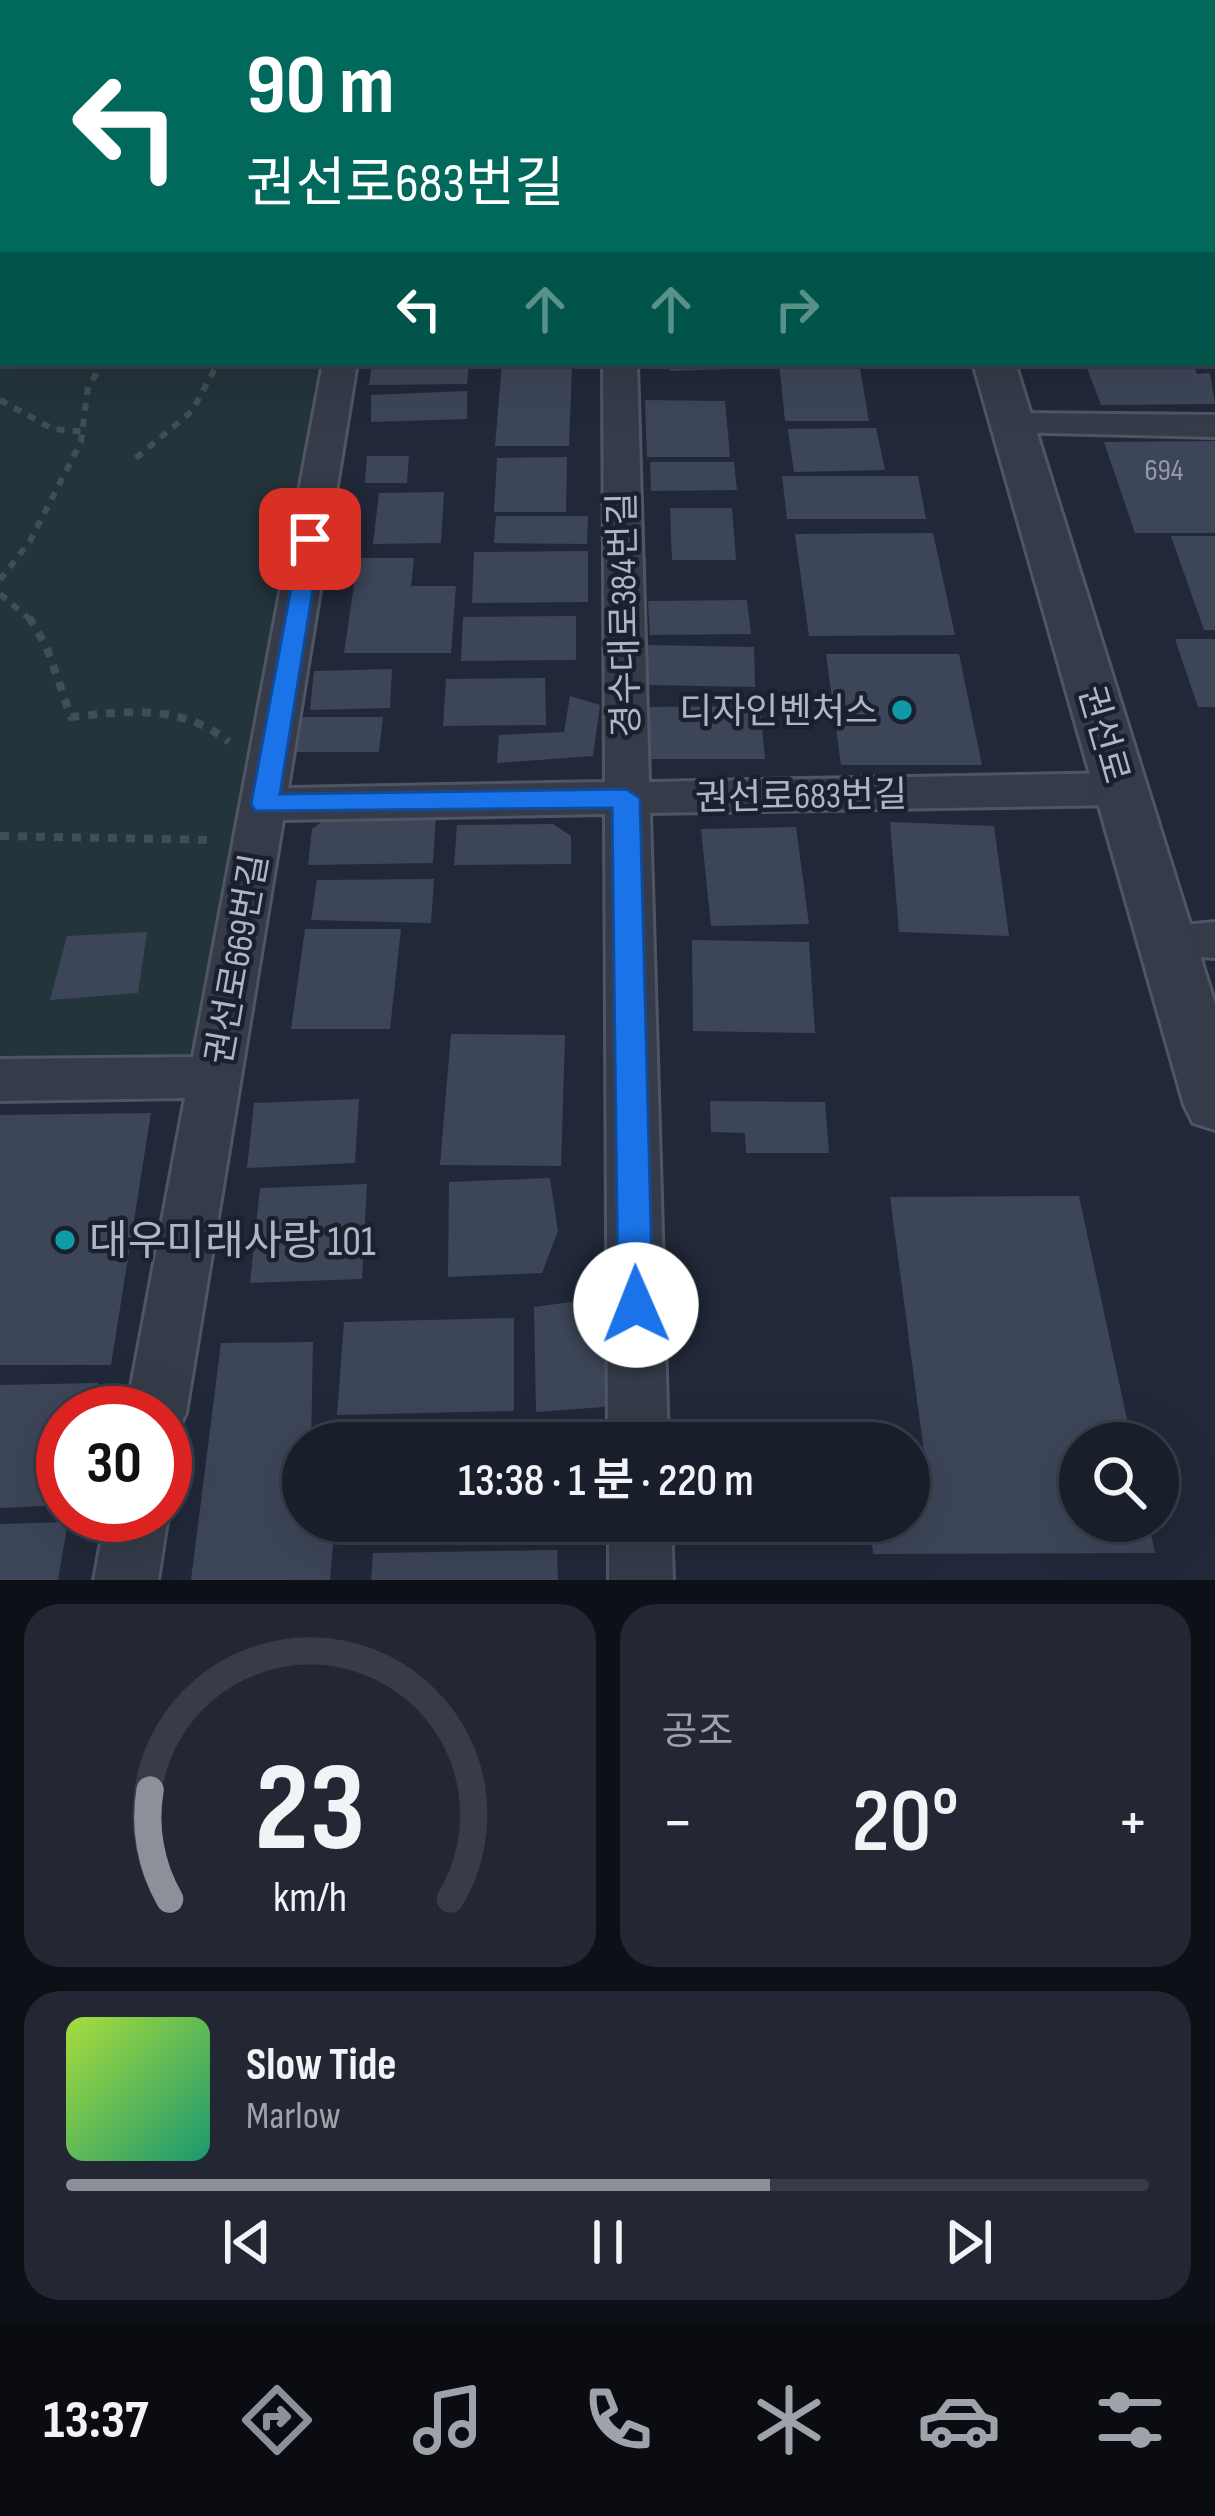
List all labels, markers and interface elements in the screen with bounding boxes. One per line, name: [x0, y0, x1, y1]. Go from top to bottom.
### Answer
text: 90 m: [246, 36, 395, 137]
icon: left: [48, 48, 204, 204]
text: 권선로683번길: [246, 152, 564, 217]
icon: left: [386, 276, 452, 342]
icon: ahead: [512, 276, 578, 342]
icon: ahead: [638, 276, 704, 342]
icon: right: [764, 276, 830, 342]
house number: 694: [1145, 453, 1183, 489]
pin: [259, 488, 361, 590]
street label: 경수대로384번길: [602, 492, 649, 738]
icon: arrive: [277, 506, 343, 572]
street label: 권선로: [1068, 681, 1137, 788]
place label: 디자인벤처스: [679, 691, 878, 734]
marker: 디자인벤처스: [889, 697, 915, 723]
street label: 권선로683번길: [695, 774, 908, 821]
street label: 권선로669번길: [199, 851, 278, 1068]
place label: 대우미래사랑 101: [89, 1217, 376, 1268]
marker: 대우미래사랑 101: [52, 1227, 78, 1253]
position arrow: [573, 1242, 699, 1368]
speed limit sign: 30: [36, 1386, 192, 1542]
map controls: [1059, 1422, 1179, 1542]
button: search: [1059, 1422, 1179, 1542]
text: 13:38 · 1 분 · 220 m: [458, 1454, 754, 1509]
text: 공조: [662, 1709, 733, 1756]
text: 23: [254, 1736, 365, 1885]
text: 20°: [851, 1769, 959, 1877]
text: −: [662, 1784, 694, 1863]
text: +: [1117, 1784, 1149, 1863]
text: km/h: [273, 1871, 347, 1923]
text: Slow Tide: [246, 2038, 397, 2093]
text: Marlow: [246, 2093, 341, 2140]
icon: previous: [214, 2209, 280, 2275]
icon: pause: [575, 2209, 641, 2275]
icon: next: [936, 2209, 1002, 2275]
icon: directions: [235, 2378, 319, 2462]
icon: music: [406, 2378, 490, 2462]
icon: phone: [576, 2378, 660, 2462]
icon: climate: [747, 2378, 831, 2462]
icon: car: [917, 2378, 1001, 2462]
icon: filters: [1088, 2378, 1172, 2462]
text: 13:37: [43, 2388, 148, 2453]

